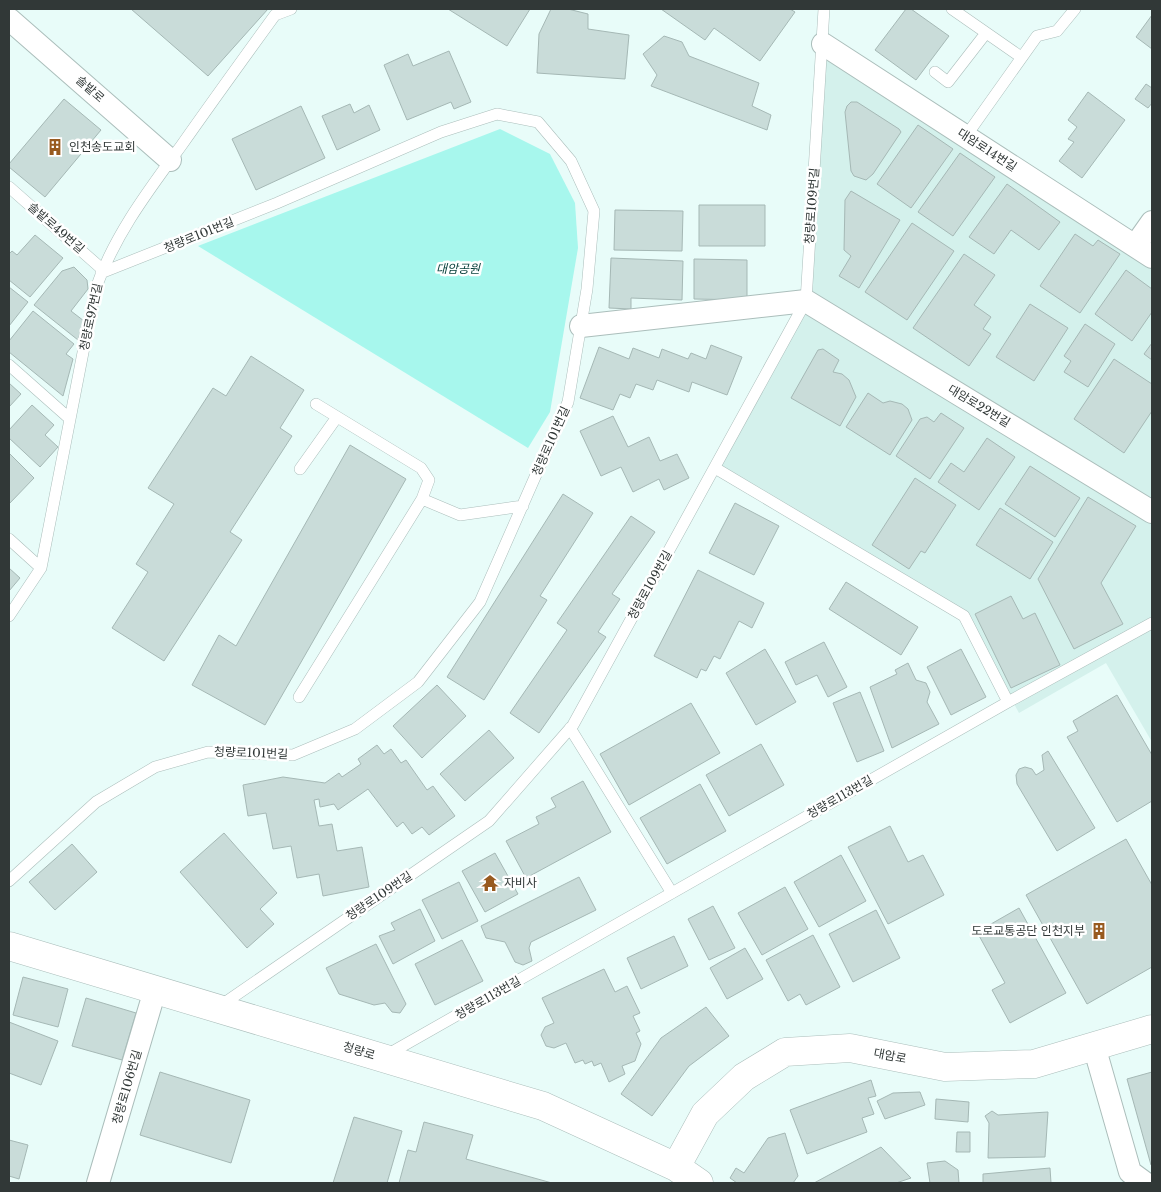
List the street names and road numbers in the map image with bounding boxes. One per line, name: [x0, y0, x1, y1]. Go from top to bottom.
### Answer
street label: 솔밭로: [73, 72, 108, 105]
street label: 대암로14번길: [955, 125, 1020, 174]
street label: 청량로109번길: [801, 167, 822, 245]
street label: 솔밭로49번길: [25, 199, 88, 256]
street label: 청량로101번길: [161, 214, 236, 255]
street label: 청량로97번길: [76, 282, 105, 352]
street label: 대암로22번길: [945, 381, 1013, 430]
street label: 청량로101번길: [529, 404, 573, 478]
street label: 청량로109번길: [624, 548, 675, 622]
street label: 청량로101번길: [214, 744, 288, 761]
street label: 청량로113번길: [804, 772, 875, 821]
street label: 청량로109번길: [343, 868, 415, 923]
street label: 청량로113번길: [452, 973, 523, 1022]
street label: 청량로: [341, 1039, 377, 1063]
street label: 대암로: [872, 1045, 908, 1066]
street label: 청량로106번길: [109, 1048, 144, 1126]

